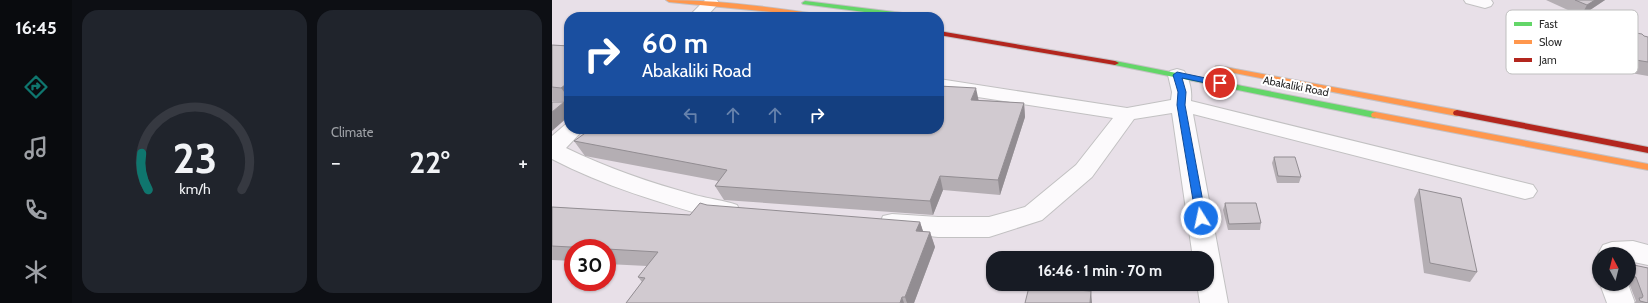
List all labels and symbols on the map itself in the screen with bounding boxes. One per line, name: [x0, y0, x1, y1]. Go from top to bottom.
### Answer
legend: [1506, 10, 1638, 74]
text: Fast: [1539, 17, 1558, 31]
text: Slow: [1539, 35, 1562, 49]
text: Jam: [1538, 53, 1557, 67]
pin: [1203, 66, 1237, 100]
street label: Abakaliki Road: [1262, 73, 1330, 99]
position arrow: [1180, 197, 1222, 239]
speed limit sign: 30: [564, 239, 616, 291]
north arrow: [1592, 247, 1636, 291]

